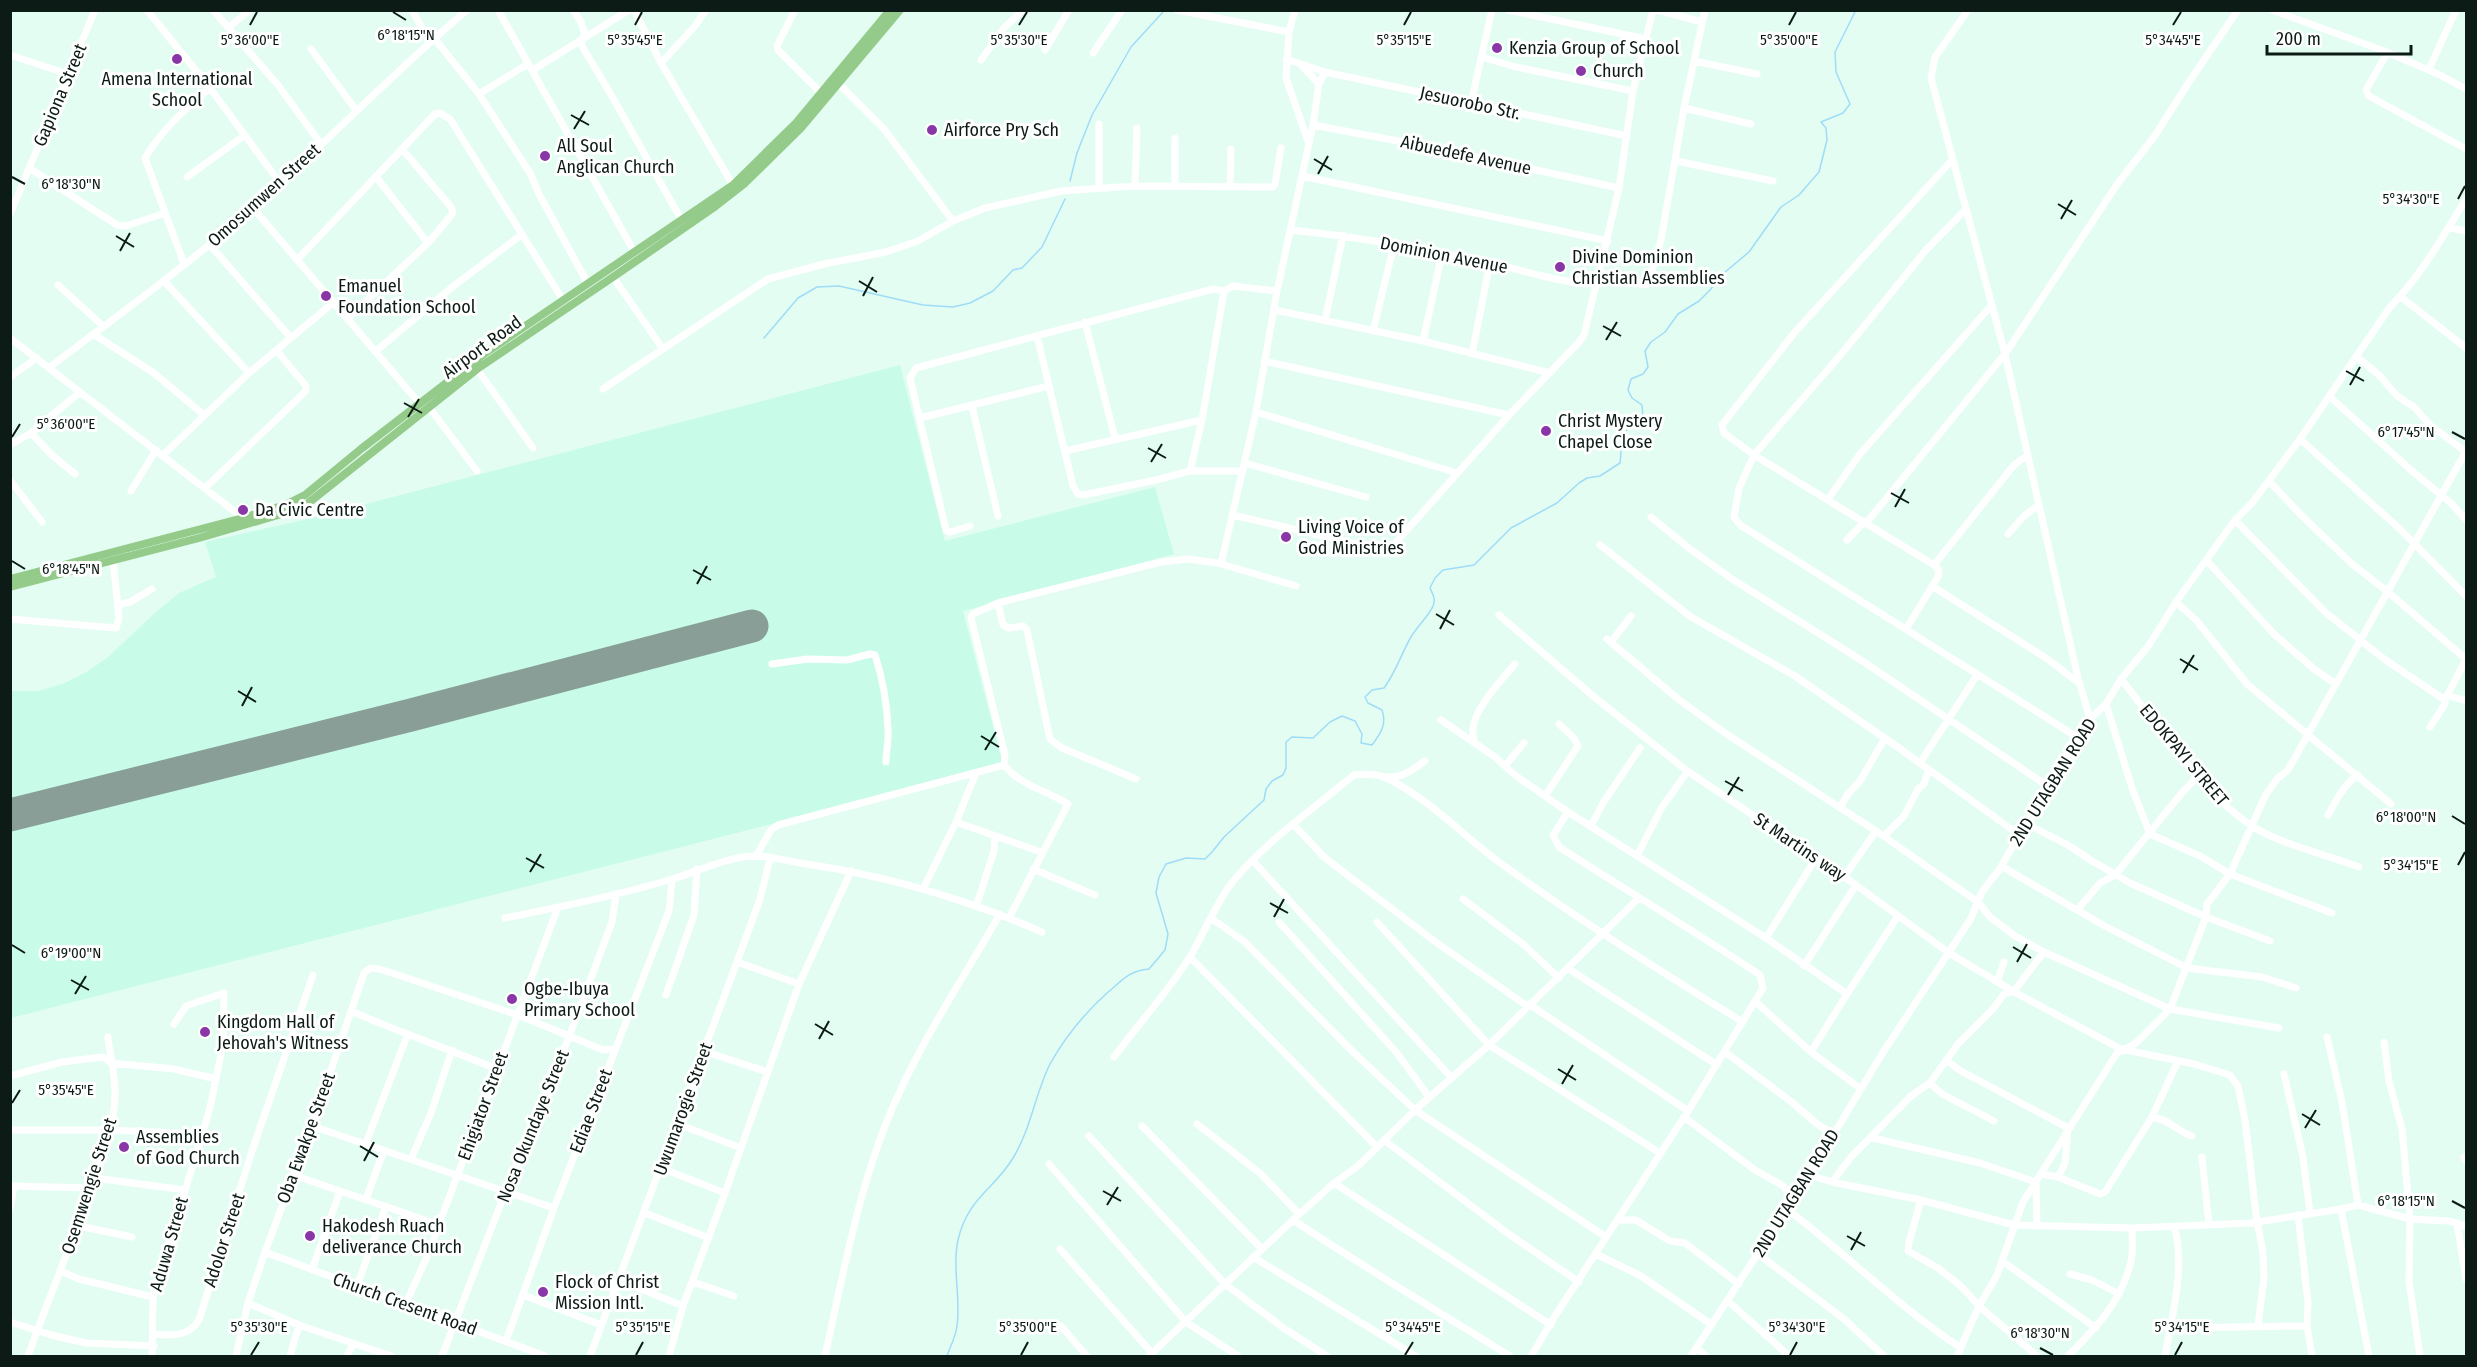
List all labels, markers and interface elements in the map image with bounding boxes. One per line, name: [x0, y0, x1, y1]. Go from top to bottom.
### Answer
scale bar: [2267, 18, 2411, 56]
text: 6°18'15"N: [377, 26, 435, 44]
text: 200 m: [2276, 28, 2321, 50]
text: 5°36'00"E: [221, 31, 279, 49]
text: 5°35'45"E: [607, 31, 663, 49]
text: 5°35'30"E: [990, 31, 1048, 49]
text: 5°35'15"E: [1377, 31, 1432, 49]
text: 5°35'00"E: [1760, 31, 1818, 49]
text: 5°34'45"E: [2145, 31, 2201, 49]
place label: Kenzia Group of School: [1509, 37, 1679, 59]
street label: Gapiona Street: [28, 40, 92, 150]
marker: Kenzia Group of School: [1490, 41, 1504, 55]
marker: Amena International School: [170, 52, 184, 66]
place label: Church: [1593, 60, 1644, 82]
marker: Church: [1574, 64, 1588, 78]
place label: Amena International School: [102, 68, 253, 111]
street label: Jesuorobo Str.: [1418, 82, 1523, 124]
place label: Airforce Pry Sch: [944, 119, 1059, 141]
marker: Airforce Pry Sch: [925, 123, 939, 137]
street label: Aibuedefe Avenue: [1399, 130, 1533, 180]
place label: All Soul Anglican Church: [557, 135, 675, 178]
street label: Omosumwen Street: [203, 139, 325, 251]
marker: All Soul Anglican Church: [538, 149, 552, 163]
text: 6°18'30"N: [41, 175, 101, 193]
text: 5°34'30"E: [2382, 190, 2440, 208]
street label: Dominion Avenue: [1378, 232, 1510, 278]
place label: Divine Dominion Christian Assemblies: [1572, 246, 1725, 289]
marker: Divine Dominion Christian Assemblies: [1553, 260, 1567, 274]
place label: Emanuel Foundation School: [338, 275, 476, 318]
marker: Emanuel Foundation School: [319, 289, 333, 303]
street label: Airport Road: [438, 311, 526, 383]
place label: Christ Mystery Chapel Close: [1558, 410, 1662, 453]
text: 5°36'00"E: [37, 415, 95, 433]
text: 6°17'45"N: [2377, 423, 2435, 441]
marker: Christ Mystery Chapel Close: [1539, 424, 1553, 438]
place label: Da Civic Centre: [255, 499, 364, 521]
marker: Da Civic Centre: [236, 503, 250, 517]
place label: Living Voice of God Ministries: [1298, 516, 1405, 559]
marker: Living Voice of God Ministries: [1279, 530, 1293, 544]
text: 6°18'45"N: [42, 560, 100, 578]
street label: EDOKPAYI STREET: [2135, 699, 2233, 811]
street label: 2ND UTAGBAN ROAD: [2005, 714, 2101, 850]
street label: St Martins way: [1750, 808, 1850, 886]
text: 6°18'00"N: [2376, 808, 2436, 826]
text: 5°34'15"E: [2384, 856, 2439, 874]
text: 6°19'00"N: [41, 944, 101, 962]
place label: Ogbe-Ibuya Primary School: [524, 978, 635, 1021]
marker: Ogbe-Ibuya Primary School: [505, 992, 519, 1006]
place label: Kingdom Hall of Jehovah's Witness: [217, 1011, 349, 1054]
marker: Kingdom Hall of Jehovah's Witness: [198, 1025, 212, 1039]
street label: Uwumarogie Street: [649, 1039, 717, 1179]
street label: Nosa Okundaye Street: [492, 1046, 574, 1206]
street label: Ehigiator Street: [453, 1049, 513, 1163]
street label: Ediae Street: [565, 1066, 617, 1156]
street label: Oba Ewakpe Street: [272, 1069, 340, 1206]
text: 5°35'45"E: [38, 1081, 94, 1099]
street label: Osemwengie Street: [57, 1115, 121, 1257]
street label: 2ND UTAGBAN ROAD: [1748, 1125, 1844, 1261]
place label: Assemblies of God Church: [136, 1126, 240, 1169]
marker: Assemblies of God Church: [117, 1140, 131, 1154]
street label: Adolor Street: [198, 1190, 250, 1290]
text: 6°18'15"N: [2377, 1192, 2435, 1210]
street label: Aduwa Street: [145, 1194, 193, 1294]
place label: Hakodesh Ruach deliverance Church: [322, 1215, 462, 1258]
marker: Hakodesh Ruach deliverance Church: [303, 1229, 317, 1243]
street label: Church Cresent Road: [330, 1268, 480, 1340]
place label: Flock of Christ Mission Intl.: [555, 1271, 659, 1314]
marker: Flock of Christ Mission Intl.: [536, 1285, 550, 1299]
text: 5°35'30"E: [230, 1318, 288, 1336]
text: 5°35'15"E: [616, 1318, 671, 1336]
text: 5°35'00"E: [999, 1318, 1057, 1336]
text: 5°34'45"E: [1385, 1318, 1441, 1336]
text: 5°34'30"E: [1768, 1318, 1826, 1336]
text: 5°34'15"E: [2155, 1318, 2210, 1336]
text: 6°18'30"N: [2010, 1324, 2070, 1342]

